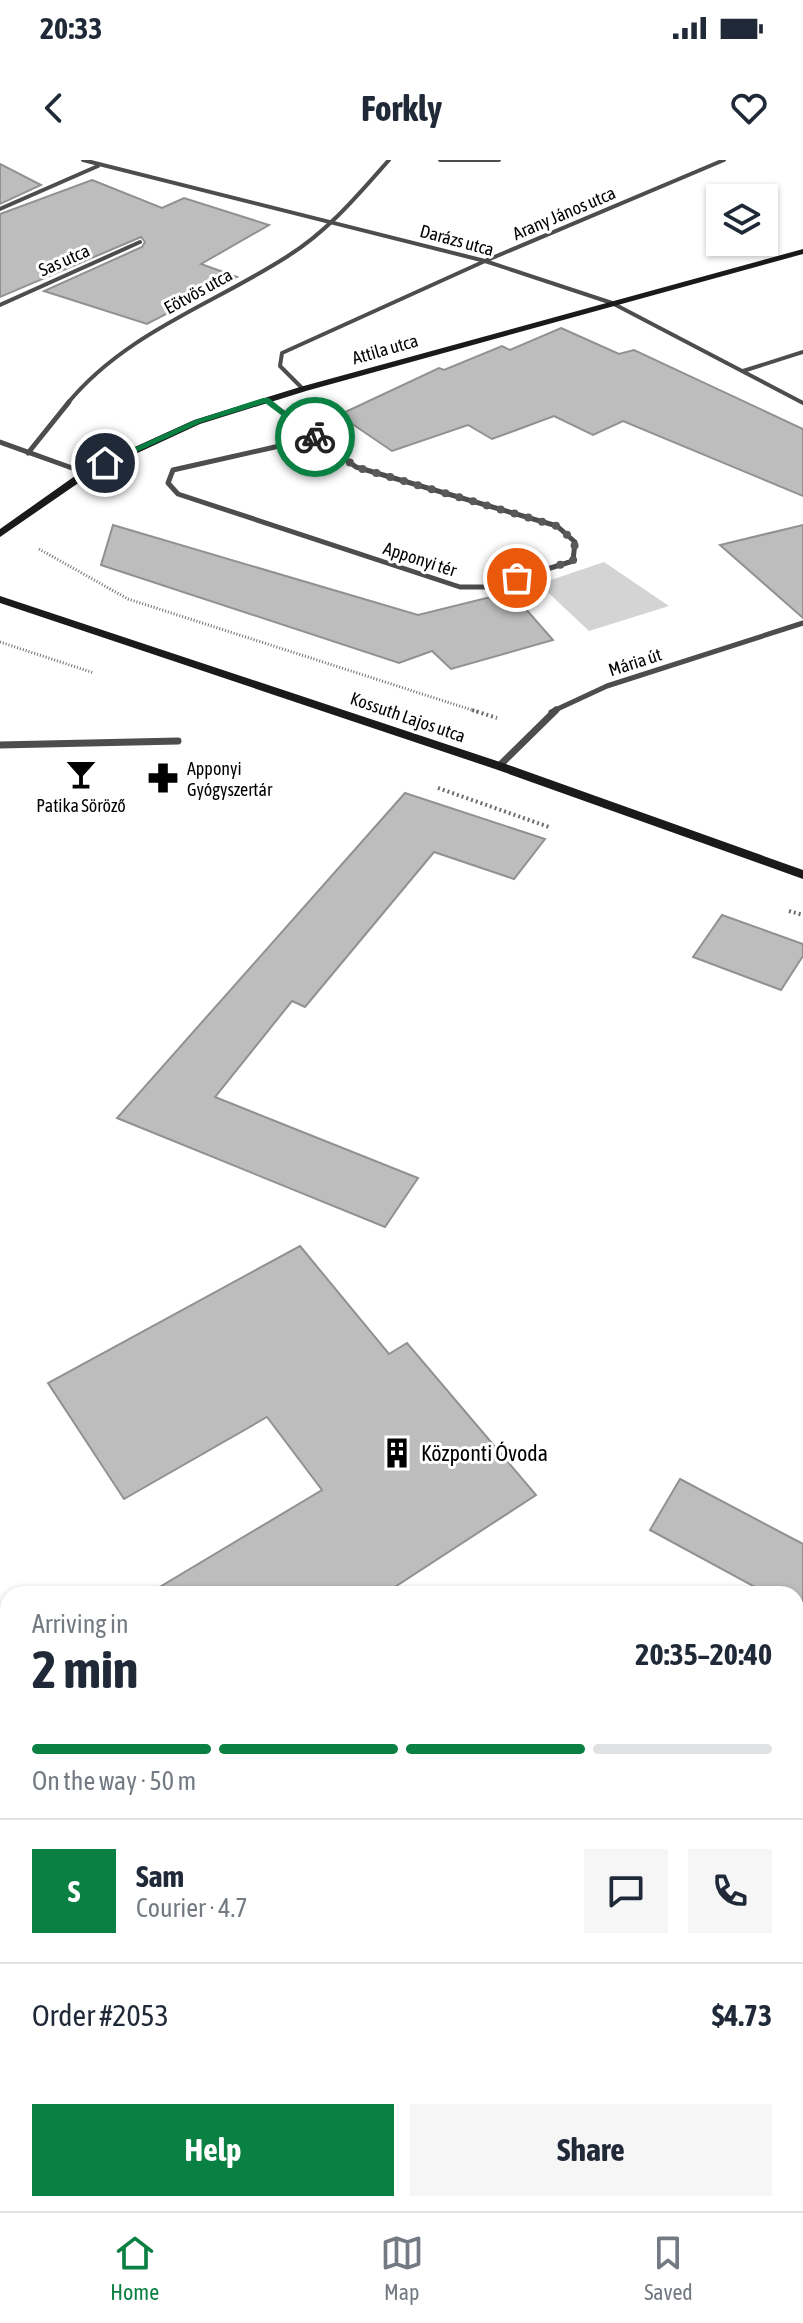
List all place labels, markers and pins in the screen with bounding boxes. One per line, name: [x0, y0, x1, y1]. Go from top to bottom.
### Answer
pin: [71, 429, 139, 497]
pin: [483, 544, 551, 612]
bar icon: Patika Söröző: [64, 757, 98, 791]
place label: Apponyi Gyógyszertár: [187, 758, 273, 800]
pharmacy icon: Apponyi Gyógyszertár: [146, 761, 180, 795]
place label: Patika Söröző: [36, 795, 126, 816]
building icon: Központi Óvoda: [380, 1436, 414, 1470]
place label: Központi Óvoda: [421, 1440, 548, 1466]

